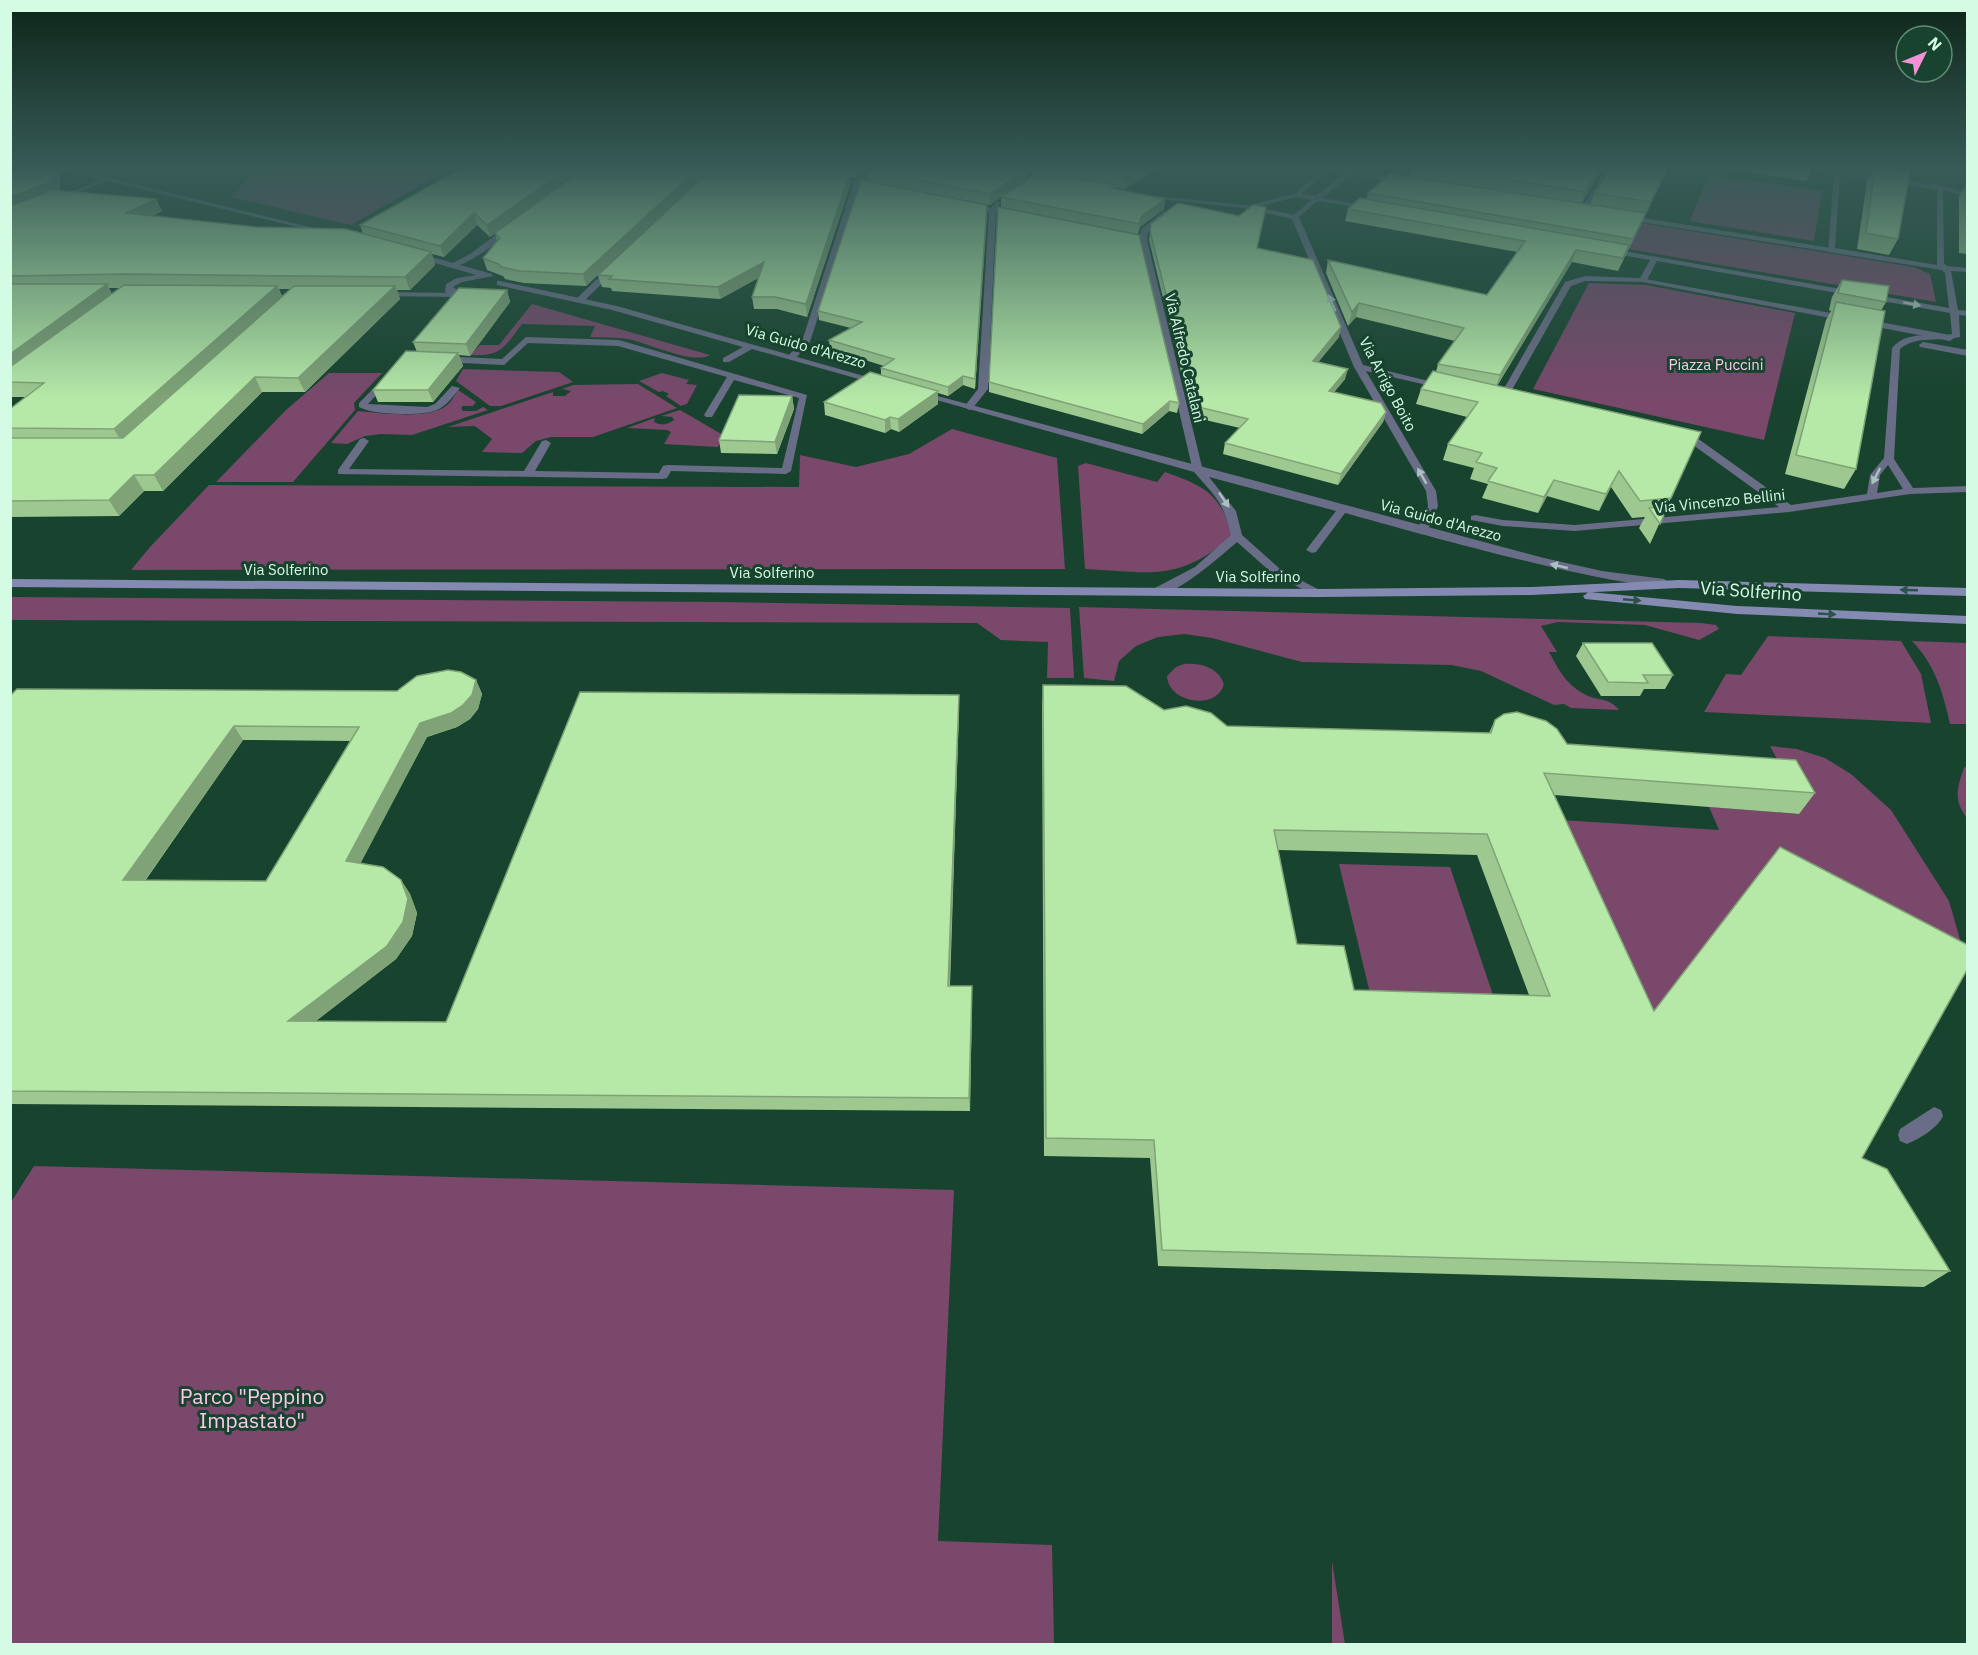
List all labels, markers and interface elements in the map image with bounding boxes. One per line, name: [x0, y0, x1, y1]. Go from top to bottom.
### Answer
north arrow: [1894, 24, 1954, 84]
text: N: [1924, 33, 1946, 55]
street label: Via Alfredo Catalani: [1161, 291, 1209, 425]
one-way arrow: [1327, 294, 1337, 312]
one-way arrow: [1902, 300, 1921, 309]
street label: Via Guido d'Arezzo: [743, 320, 869, 372]
street label: Via Arrigo Boito: [1355, 334, 1421, 434]
park label: Piazza Puccini: [1669, 355, 1763, 374]
one-way arrow: [1417, 468, 1428, 484]
one-way arrow: [1871, 468, 1881, 485]
street label: Via Vincenzo Bellini: [1654, 485, 1786, 517]
one-way arrow: [1218, 492, 1229, 508]
street label: Via Guido d'Arezzo: [1378, 495, 1504, 545]
street label: Via Solferino: [244, 560, 328, 579]
one-way arrow: [1549, 561, 1568, 570]
street label: Via Solferino: [730, 563, 814, 582]
street label: Via Solferino: [1216, 567, 1300, 586]
street label: Via Solferino: [1699, 576, 1803, 606]
one-way arrow: [1900, 585, 1919, 595]
one-way arrow: [1623, 595, 1642, 605]
one-way arrow: [1817, 609, 1836, 618]
park label: Parco "Peppino Impastato": [180, 1382, 324, 1434]

